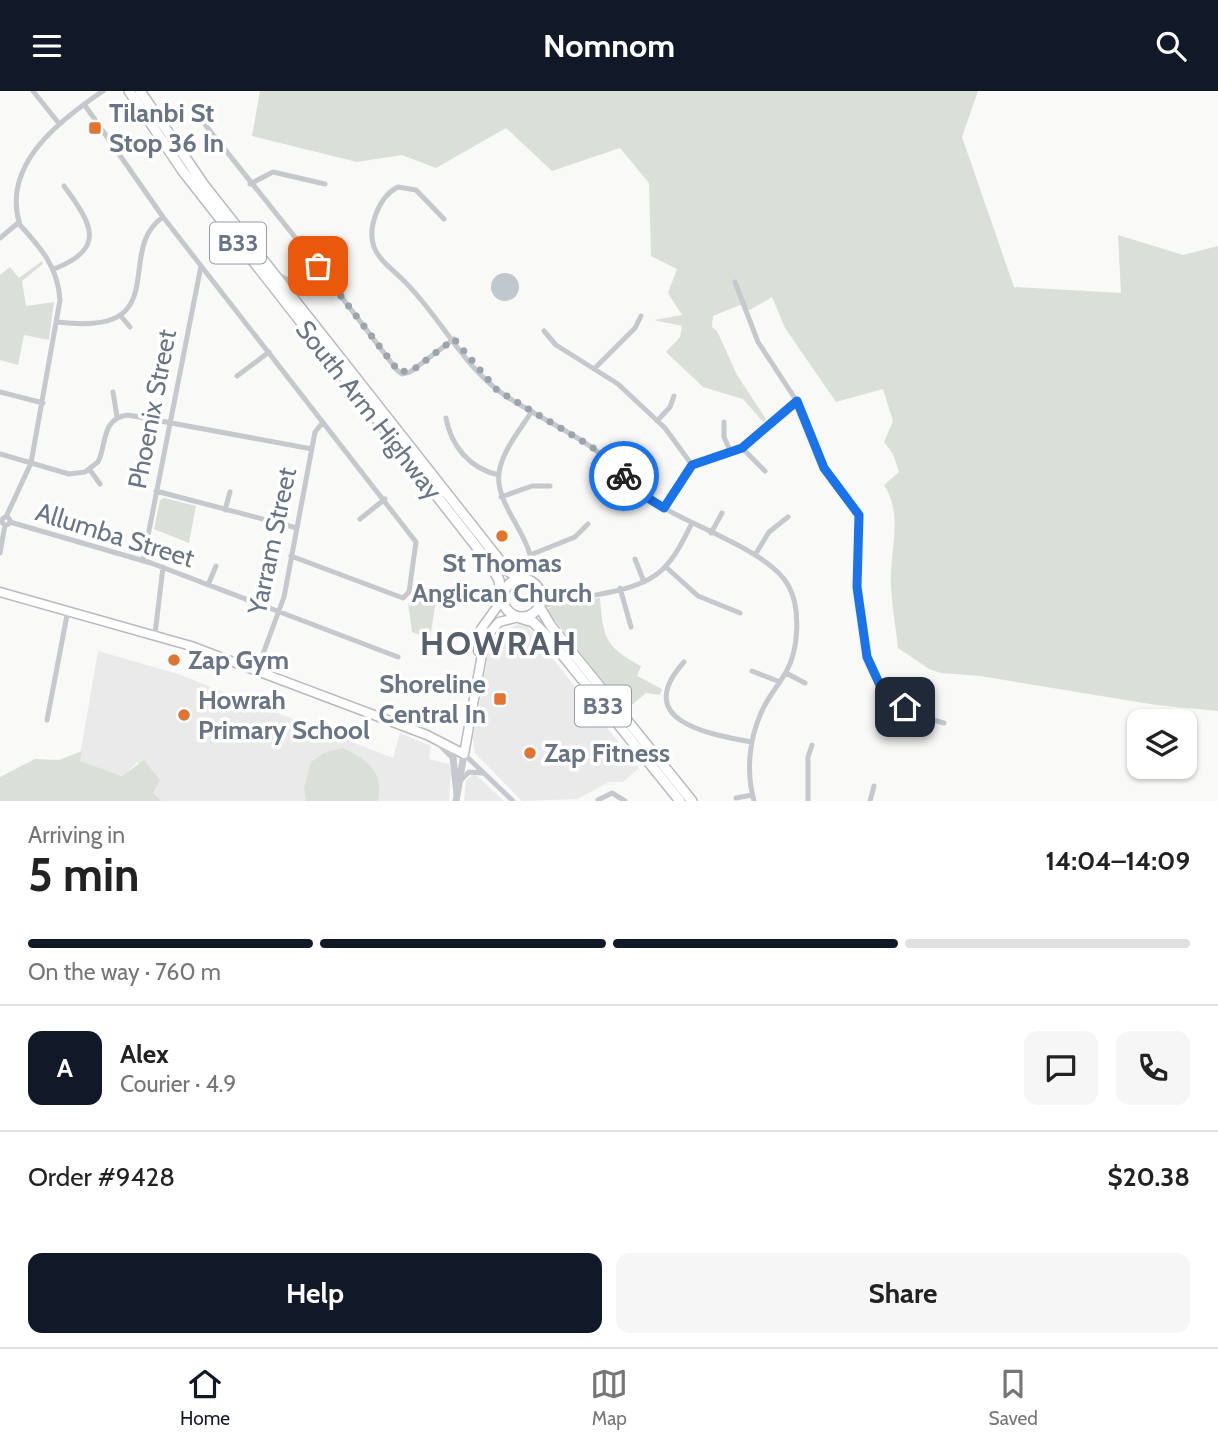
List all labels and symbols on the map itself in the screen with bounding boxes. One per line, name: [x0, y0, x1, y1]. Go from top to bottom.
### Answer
place label: Tilanbi St Stop 36 In: [109, 97, 224, 159]
marker: Tilanbi St Stop 36 In: [87, 120, 103, 136]
road number: B33: [210, 223, 266, 263]
pin: [288, 236, 348, 296]
street label: South Arm Highway: [289, 314, 449, 506]
street label: Phoenix Street: [121, 326, 183, 491]
courier: [589, 441, 659, 511]
street label: Yarram Street: [241, 464, 303, 619]
street label: Allumba Street: [32, 496, 198, 574]
marker: St Thomas Anglican Church: [494, 528, 510, 544]
place label: St Thomas Anglican Church: [412, 547, 592, 609]
district label: HOWRAH: [420, 623, 578, 663]
place label: Zap Gym: [188, 644, 289, 676]
marker: Zap Gym: [166, 652, 182, 668]
place label: Shoreline Central In: [378, 668, 486, 730]
pin: [875, 677, 935, 737]
place label: Howrah Primary School: [198, 684, 370, 746]
road number: B33: [575, 685, 631, 727]
marker: Shoreline Central In: [492, 691, 508, 707]
marker: Howrah Primary School: [176, 707, 192, 723]
place label: Zap Fitness: [544, 737, 670, 769]
marker: Zap Fitness: [522, 745, 538, 761]

